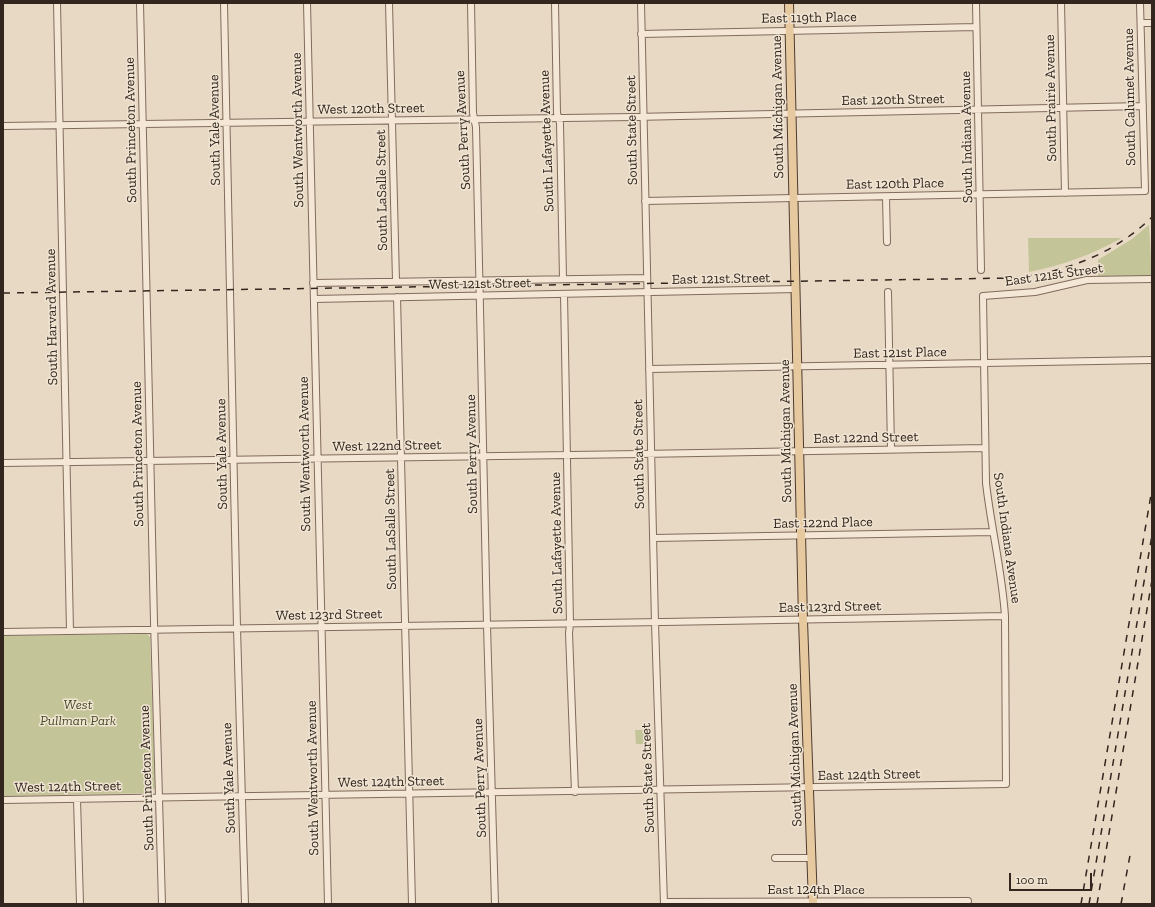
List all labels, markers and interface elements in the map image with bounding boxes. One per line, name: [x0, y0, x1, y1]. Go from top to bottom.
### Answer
street label: East 119th Place: [761, 9, 857, 27]
street label: South Calumet Avenue: [1120, 28, 1140, 166]
street label: South Prairie Avenue: [1041, 34, 1061, 162]
street label: South Michigan Avenue: [768, 35, 788, 179]
street label: South Wentworth Avenue: [288, 52, 308, 208]
street label: South Princeton Avenue: [121, 57, 141, 203]
street label: South Perry Avenue: [451, 70, 475, 190]
street label: South Lafayette Avenue: [536, 70, 558, 212]
street label: South Indiana Avenue: [957, 71, 977, 203]
street label: South Yale Avenue: [206, 74, 224, 186]
street label: South State Street: [623, 75, 641, 185]
street label: East 120th Street: [841, 91, 945, 109]
street label: West 120th Street: [317, 100, 425, 118]
street label: South LaSalle Street: [373, 129, 391, 251]
street label: East 120th Place: [846, 175, 944, 193]
street label: South Harvard Avenue: [42, 248, 62, 386]
street label: East 121st Street: [1004, 260, 1104, 290]
street label: East 121st Street: [671, 270, 771, 288]
street label: West 121st Street: [428, 275, 532, 293]
street label: East 121st Place: [853, 344, 947, 362]
street label: South Michigan Avenue: [776, 359, 796, 503]
street label: South Wentworth Avenue: [295, 376, 315, 532]
street label: South Princeton Avenue: [128, 381, 148, 527]
street label: South Perry Avenue: [463, 394, 481, 514]
street label: South Yale Avenue: [213, 398, 231, 510]
street label: South State Street: [630, 399, 648, 509]
street label: East 122nd Street: [813, 429, 919, 447]
street label: West 122nd Street: [332, 437, 442, 455]
street label: South LaSalle Street: [382, 468, 400, 590]
street label: South Lafayette Avenue: [547, 472, 567, 614]
street label: South Indiana Avenue: [990, 472, 1024, 604]
street label: East 122nd Place: [773, 514, 873, 532]
street label: East 123rd Street: [779, 598, 881, 616]
street label: West 123rd Street: [276, 606, 382, 624]
street label: South Michigan Avenue: [784, 683, 806, 827]
park label: West Pullman Park: [40, 697, 116, 730]
street label: South Wentworth Avenue: [303, 700, 323, 856]
street label: South Princeton Avenue: [136, 705, 158, 851]
street label: South Perry Avenue: [470, 718, 490, 838]
street label: South Yale Avenue: [219, 722, 239, 834]
street label: South State Street: [638, 723, 658, 833]
street label: East 124th Street: [817, 766, 921, 784]
street label: West 124th Street: [337, 773, 445, 791]
street label: West 124th Street: [14, 778, 122, 796]
scale bar: [1011, 865, 1094, 891]
text: 100 m: [1016, 873, 1048, 887]
street label: East 124th Place: [767, 882, 865, 898]

